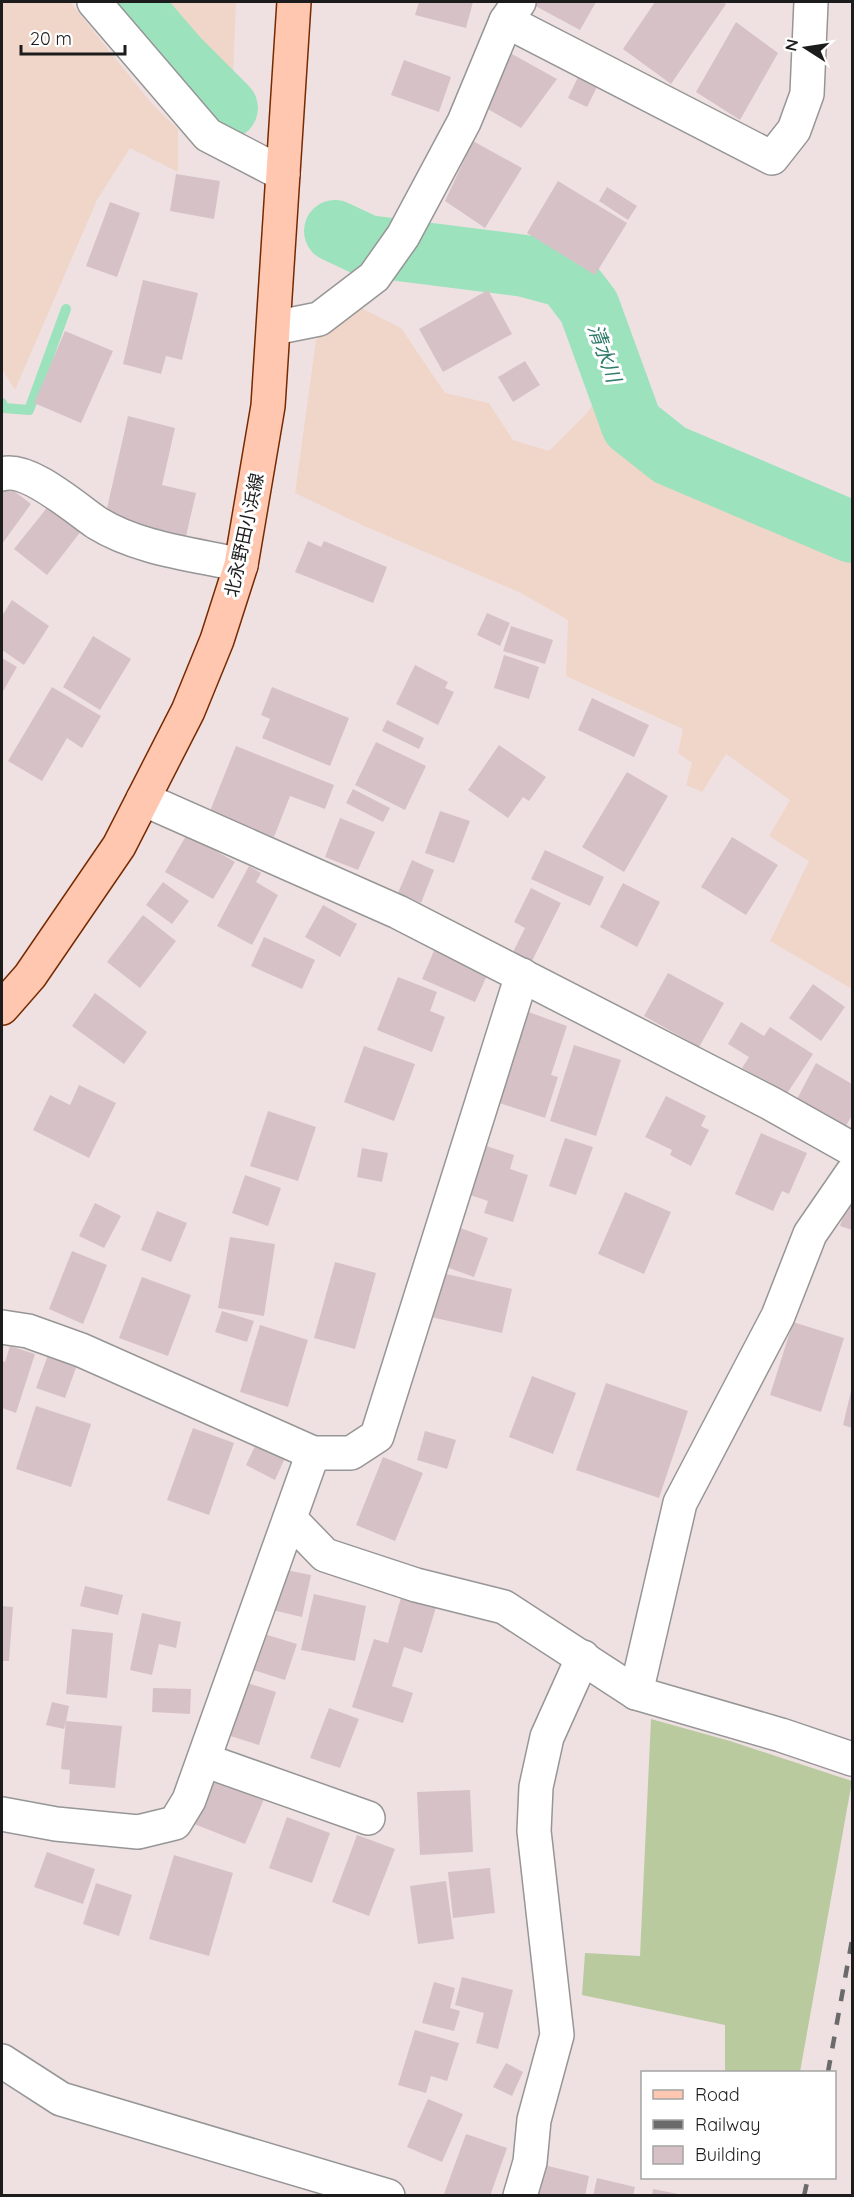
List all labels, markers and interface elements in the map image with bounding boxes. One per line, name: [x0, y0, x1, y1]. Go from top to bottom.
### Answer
scale bar: [21, 18, 124, 56]
north arrow: [776, 18, 836, 78]
text: 20 m: [30, 27, 72, 50]
text: N: [780, 37, 802, 53]
water label: 清水川: [583, 321, 628, 387]
street label: 北永野田小浜線: [220, 471, 268, 599]
legend: [641, 2071, 836, 2179]
text: Road: [695, 2083, 740, 2106]
text: Railway: [695, 2113, 761, 2136]
text: Building: [695, 2143, 761, 2166]

